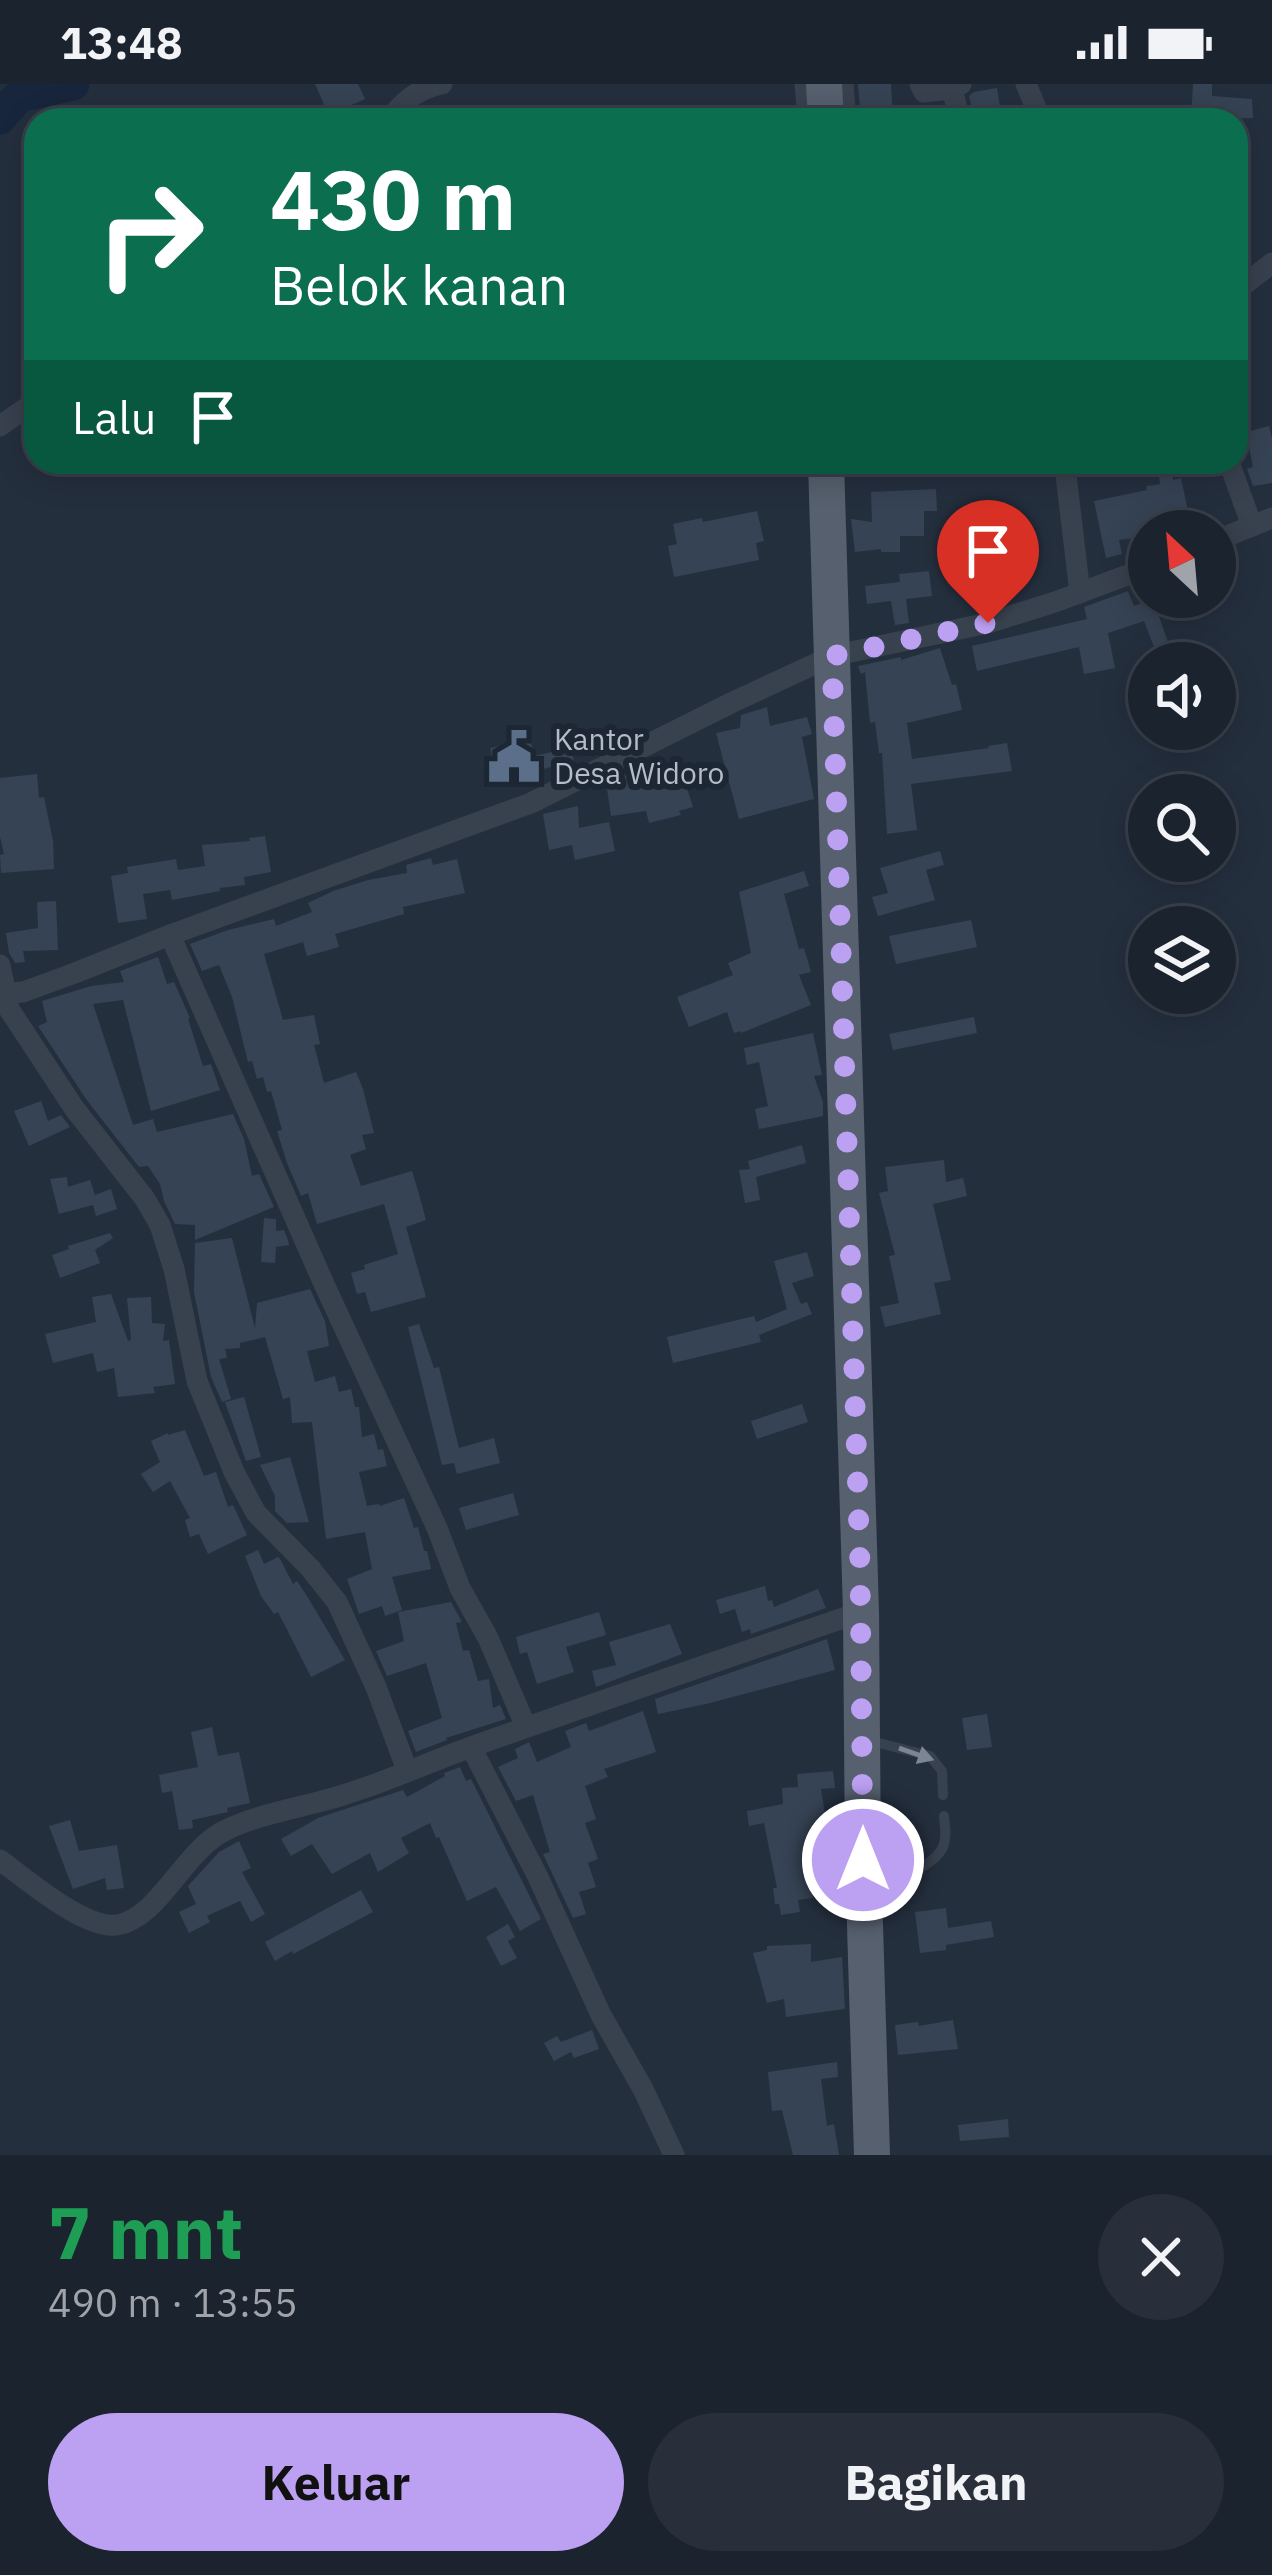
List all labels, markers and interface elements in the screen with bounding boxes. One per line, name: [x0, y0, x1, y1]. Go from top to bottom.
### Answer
text: 13:48: [60, 13, 183, 71]
text: 430 m: [270, 144, 516, 253]
icon: right: [72, 156, 228, 312]
text: Belok kanan: [270, 250, 568, 320]
icon: arrive: [180, 384, 246, 450]
text: Lalu: [72, 388, 156, 446]
pin: [937, 500, 1039, 623]
north arrow: [1128, 510, 1236, 618]
map controls: [1128, 510, 1236, 1014]
icon: arrive: [955, 518, 1021, 584]
button: sound: [1128, 642, 1236, 750]
place label: Kantor Desa Widoro: [554, 719, 724, 792]
public building icon: Kantor Desa Widoro: [485, 728, 543, 786]
button: search: [1128, 774, 1236, 882]
button: layers: [1128, 906, 1236, 1014]
one-way arrow: [899, 1746, 935, 1765]
position arrow: [800, 1797, 926, 1923]
text: 7 mnt: [48, 2185, 243, 2279]
button: close: [1098, 2194, 1224, 2320]
text: 490 m · 13:55: [48, 2277, 298, 2328]
button: Keluar: [48, 2413, 624, 2551]
button: Bagikan: [648, 2413, 1224, 2551]

